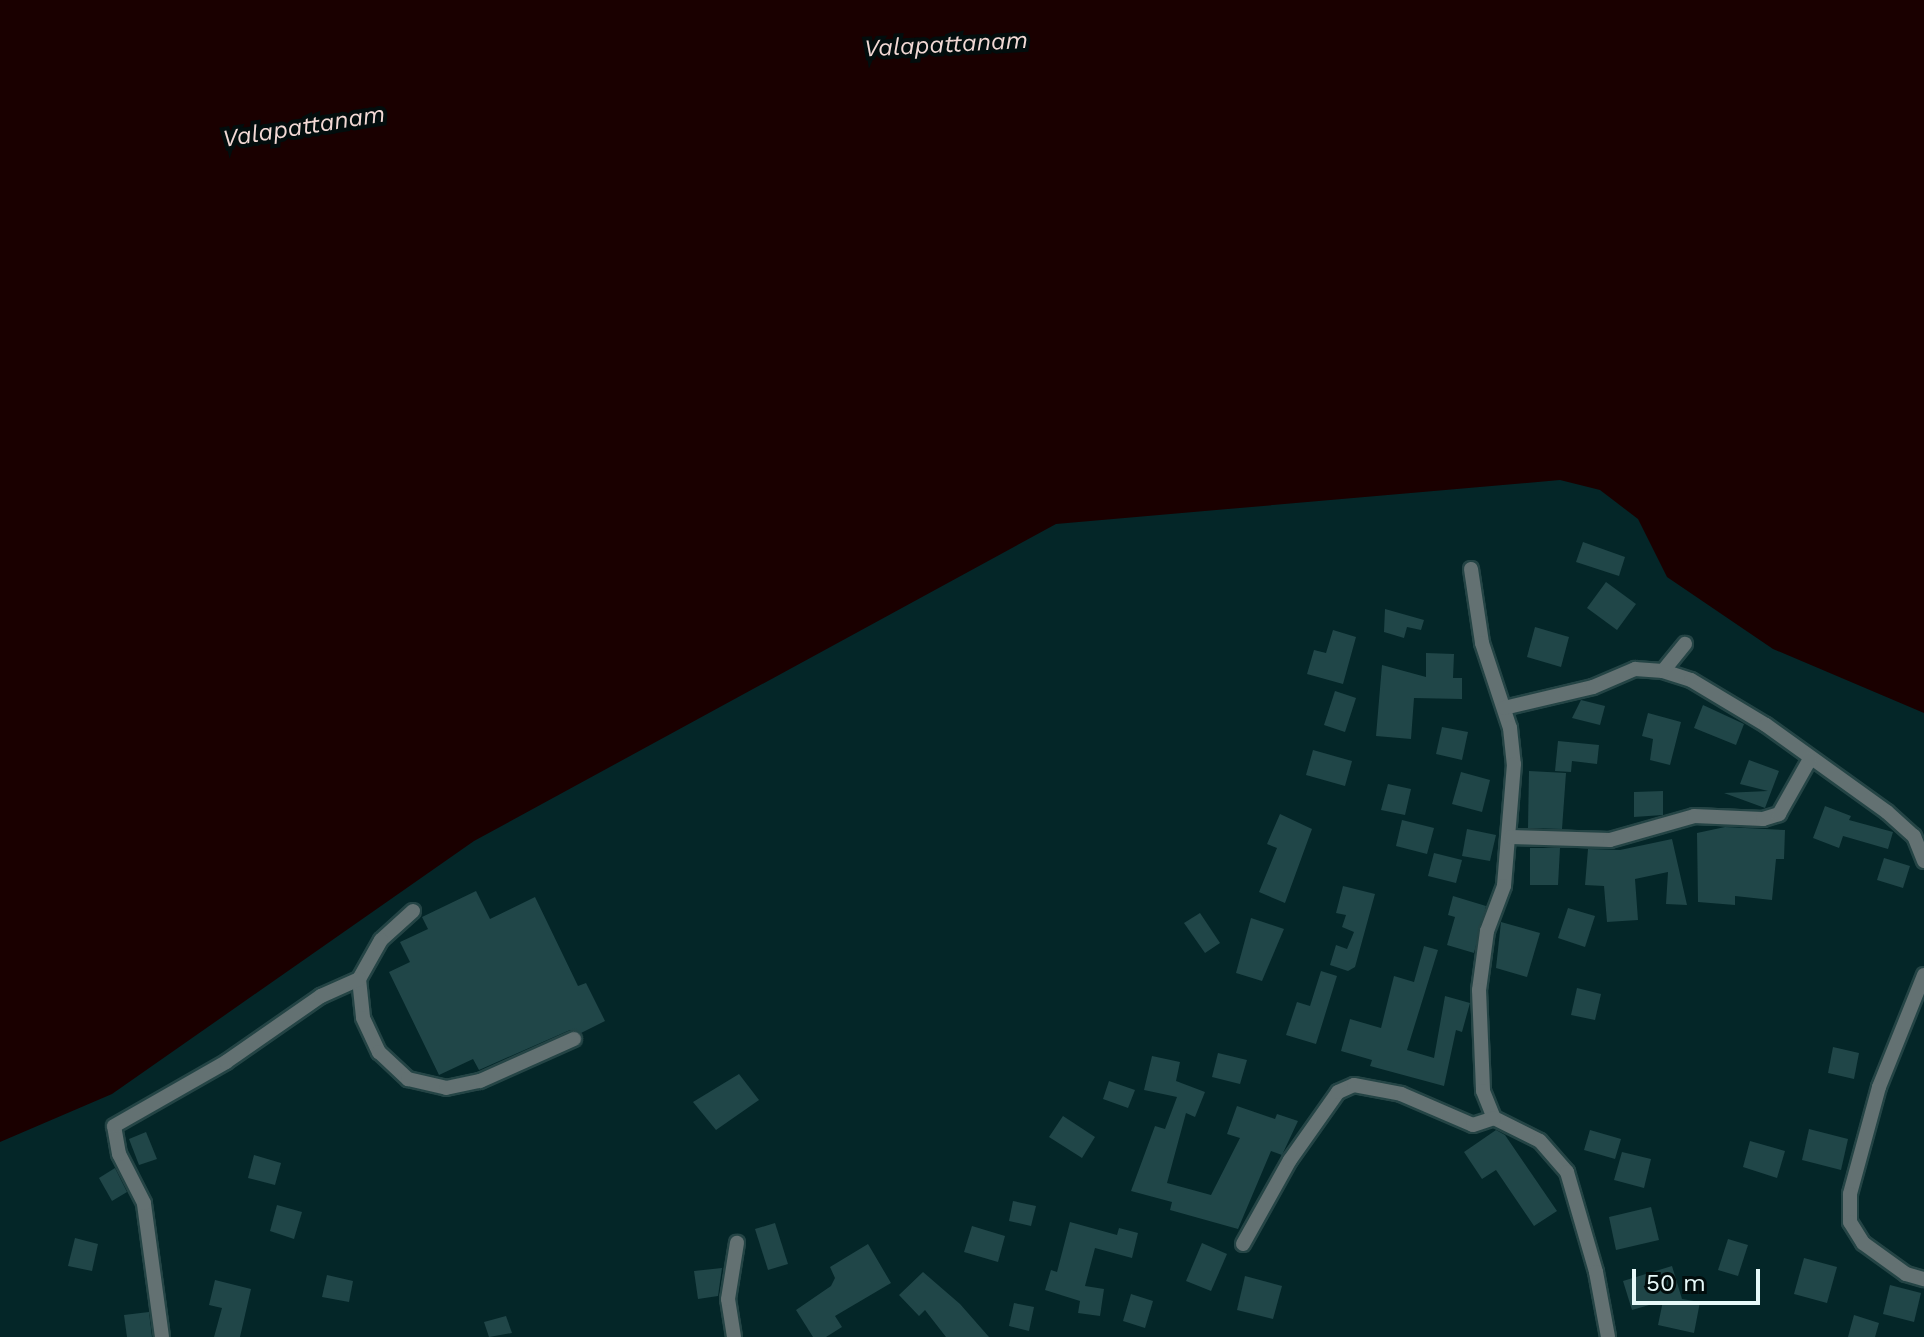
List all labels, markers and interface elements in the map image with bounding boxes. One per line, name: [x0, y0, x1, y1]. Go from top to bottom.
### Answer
water label: Valapattanam: [863, 26, 1029, 64]
water label: Valapattanam: [221, 100, 387, 154]
scale bar: [1636, 1253, 1764, 1303]
text: 50 m: [1646, 1269, 1706, 1297]

